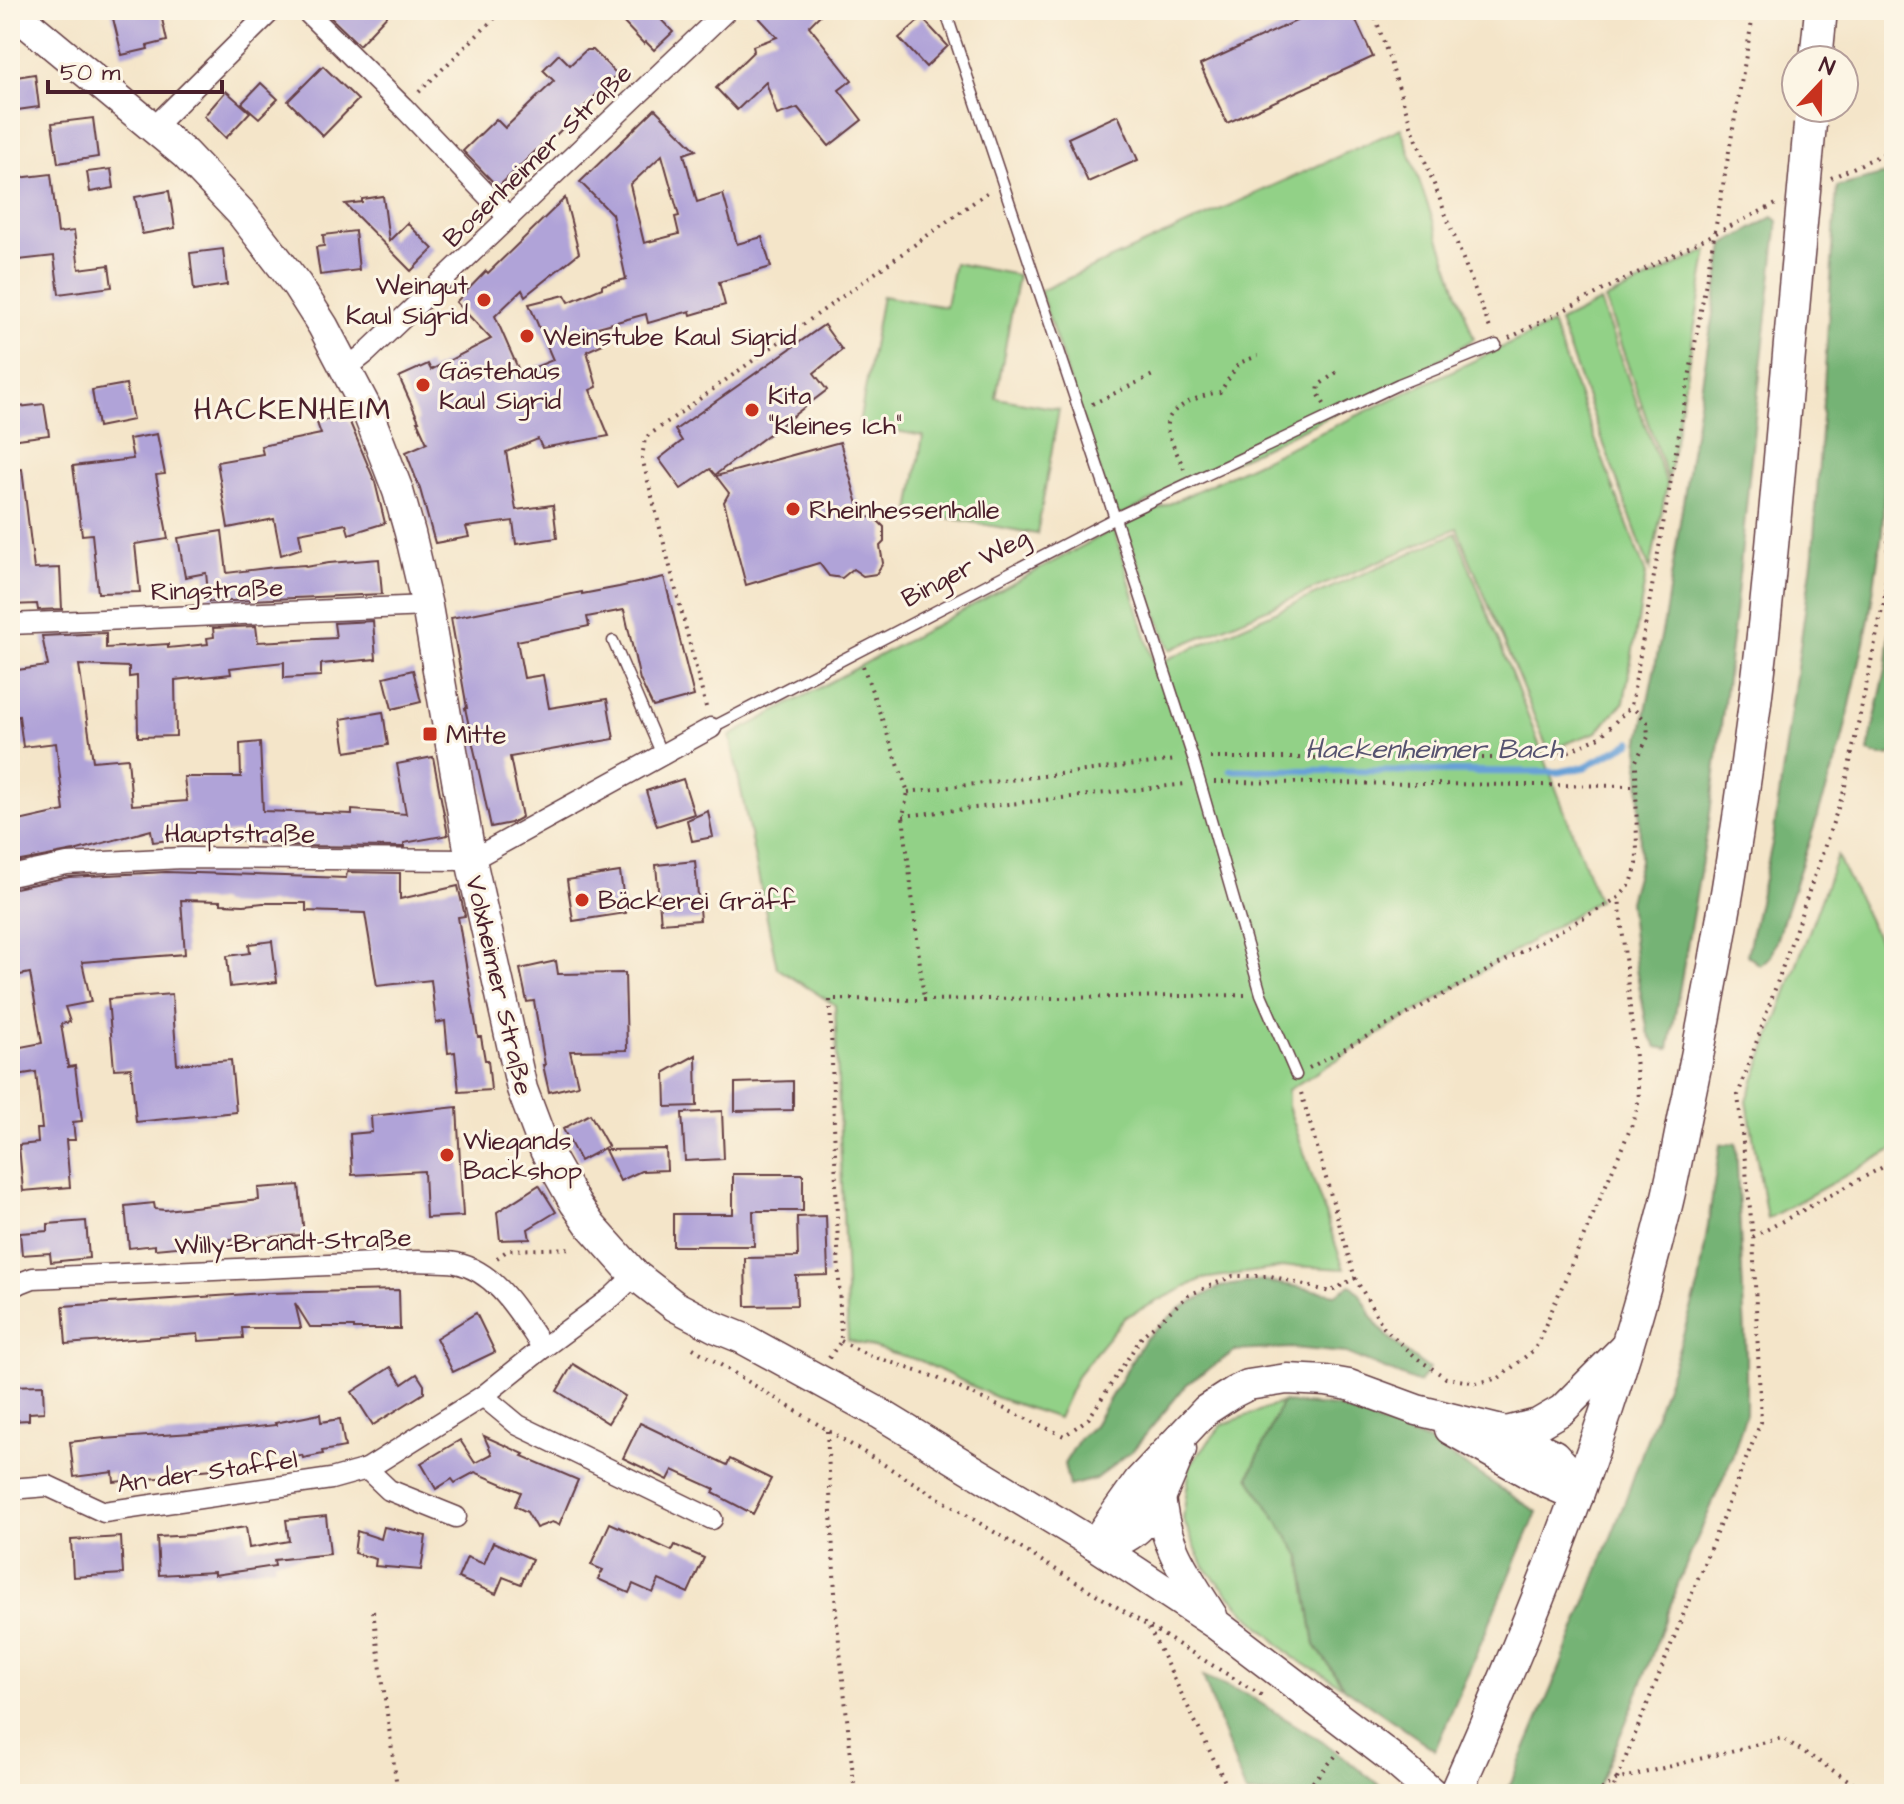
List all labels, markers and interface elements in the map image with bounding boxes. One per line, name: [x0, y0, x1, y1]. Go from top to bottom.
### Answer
scale bar: [48, 44, 222, 94]
north arrow: [1780, 44, 1860, 124]
text: N: [1815, 50, 1839, 84]
text: 50 m: [60, 56, 121, 90]
street label: Bosenheimer Straße: [435, 56, 640, 256]
place label: Weingut Kaul Sigrid: [346, 268, 468, 336]
marker: Weingut Kaul Sigrid: [475, 291, 493, 309]
place label: Weinstube Kaul Sigrid: [543, 319, 797, 357]
marker: Weinstube Kaul Sigrid: [518, 327, 536, 345]
place label: Gästehaus Kaul Sigrid: [439, 353, 561, 421]
marker: Gästehaus Kaul Sigrid: [414, 376, 432, 394]
place label: Kita "Kleines Ich": [768, 378, 902, 444]
district label: HACKENHEIM: [194, 389, 392, 431]
marker: Kita "Kleines Ich": [743, 401, 761, 419]
place label: Rheinhessenhalle: [809, 492, 1000, 528]
marker: Rheinhessenhalle: [784, 500, 802, 518]
street label: Binger Weg: [895, 519, 1036, 618]
street label: Ringstraße: [150, 570, 284, 612]
place label: Mitte: [446, 717, 507, 753]
marker: Mitte: [421, 725, 439, 743]
water label: Hackenheimer Bach: [1305, 730, 1564, 769]
street label: Hauptstraße: [165, 816, 315, 852]
street label: Volxheimer Straße: [456, 872, 542, 1099]
place label: Bäckerei Gräff: [598, 883, 796, 919]
marker: Bäckerei Gräff: [573, 891, 591, 909]
place label: Wiegands Backshop: [463, 1123, 582, 1189]
marker: Wiegands Backshop: [438, 1146, 456, 1164]
street label: Willy-Brandt-Straße: [174, 1220, 412, 1266]
street label: An der Staffel: [115, 1442, 300, 1502]

